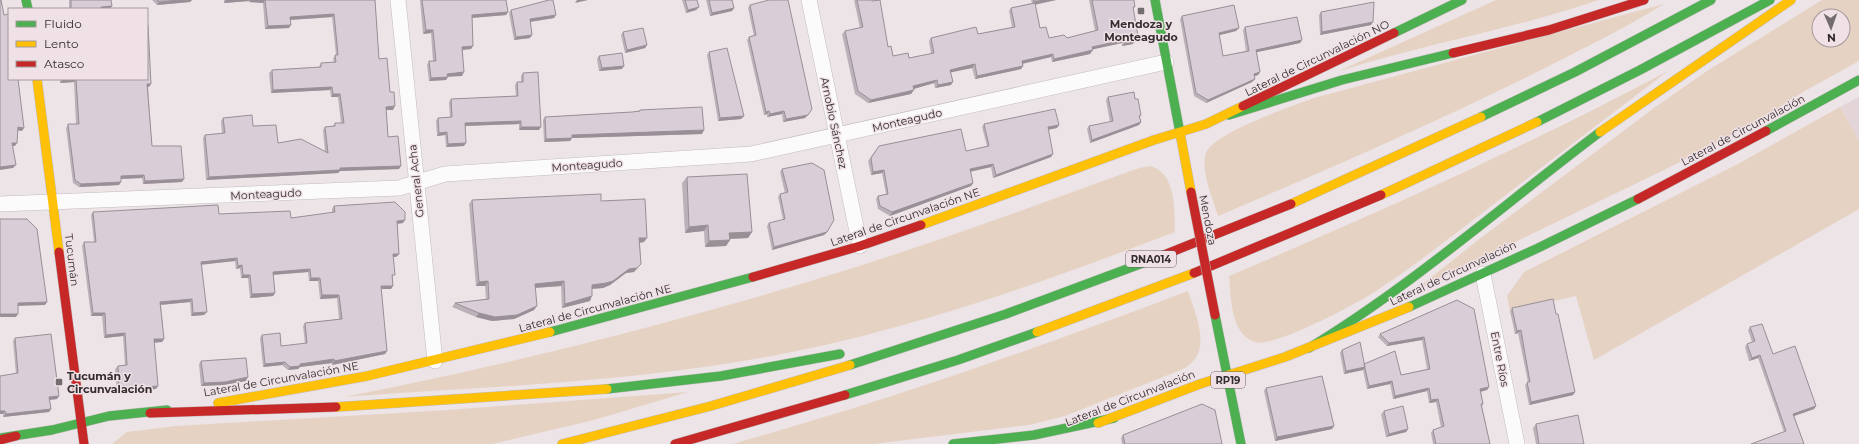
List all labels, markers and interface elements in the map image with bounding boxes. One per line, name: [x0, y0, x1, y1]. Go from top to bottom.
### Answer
marker: Mendoza y Monteagudo: [1136, 6, 1146, 16]
legend: [8, 8, 148, 80]
north arrow: [1811, 8, 1851, 48]
text: Fluido: [44, 16, 82, 31]
place label: Mendoza y Monteagudo: [1104, 17, 1178, 44]
street label: Lateral de Circunvalación NO: [1242, 17, 1392, 99]
text: N: [1827, 31, 1836, 45]
text: Lento: [44, 36, 79, 51]
text: Atasco: [44, 56, 84, 71]
street label: Arnobio Sánchez: [817, 76, 851, 170]
street label: Lateral de Circunvalación: [1679, 91, 1807, 169]
street label: Monteagudo: [871, 105, 943, 135]
street label: General Acha: [405, 144, 427, 218]
street label: Monteagudo: [551, 156, 623, 174]
street label: Monteagudo: [230, 185, 302, 203]
street label: Lateral de Circunvalación NE: [828, 185, 982, 249]
street label: Mendoza: [1196, 194, 1220, 246]
street label: Tucumán: [62, 233, 82, 287]
street label: Lateral de Circunvalación: [1387, 237, 1519, 309]
road number: RNA014: [1126, 251, 1176, 267]
street label: Lateral de Circunvalación NE: [517, 281, 673, 335]
street label: Entre Ríos: [1488, 330, 1512, 389]
street label: Lateral de Circunvalación NE: [202, 358, 360, 400]
street label: Lateral de Circunvalación: [1063, 367, 1197, 429]
place label: Tucumán y Circunvalación: [67, 369, 152, 396]
road number: RP19: [1211, 372, 1245, 388]
marker: Tucumán y Circunvalación: [54, 377, 64, 387]

